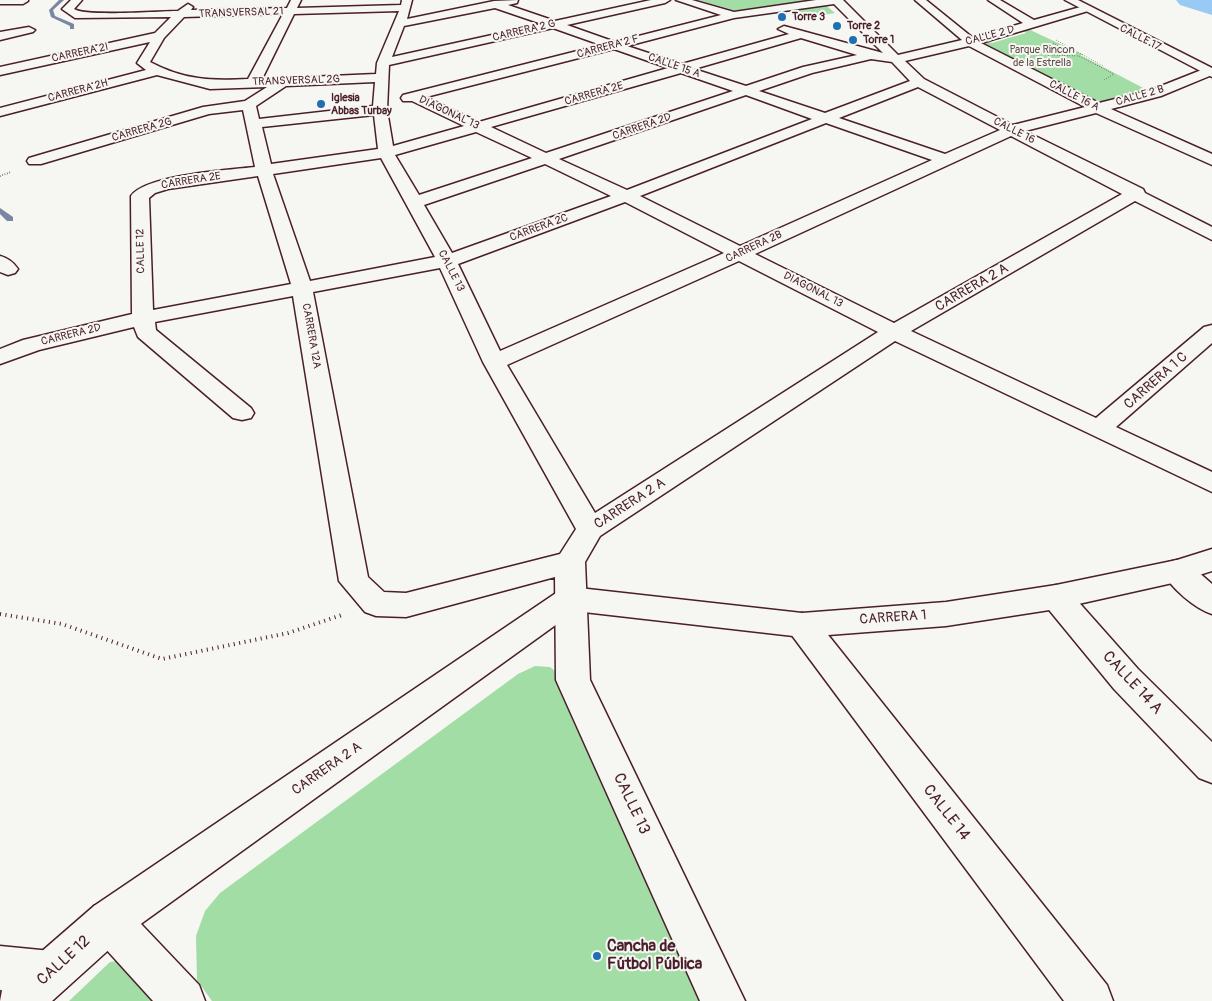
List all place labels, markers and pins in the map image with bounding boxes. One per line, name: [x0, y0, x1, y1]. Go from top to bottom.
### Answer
place label: Torre 3: [792, 10, 825, 24]
marker: Torre 3: [776, 11, 788, 23]
place label: Torre 2: [847, 19, 880, 33]
marker: Torre 2: [831, 20, 843, 32]
place label: Torre 1: [863, 33, 894, 47]
marker: Torre 1: [847, 34, 859, 46]
place label: Iglesia Abbas Turbay: [331, 91, 392, 117]
marker: Iglesia Abbas Turbay: [315, 98, 327, 110]
place label: Cancha de Fútbol Pública: [607, 937, 702, 975]
marker: Cancha de Fútbol Pública: [591, 950, 603, 962]

